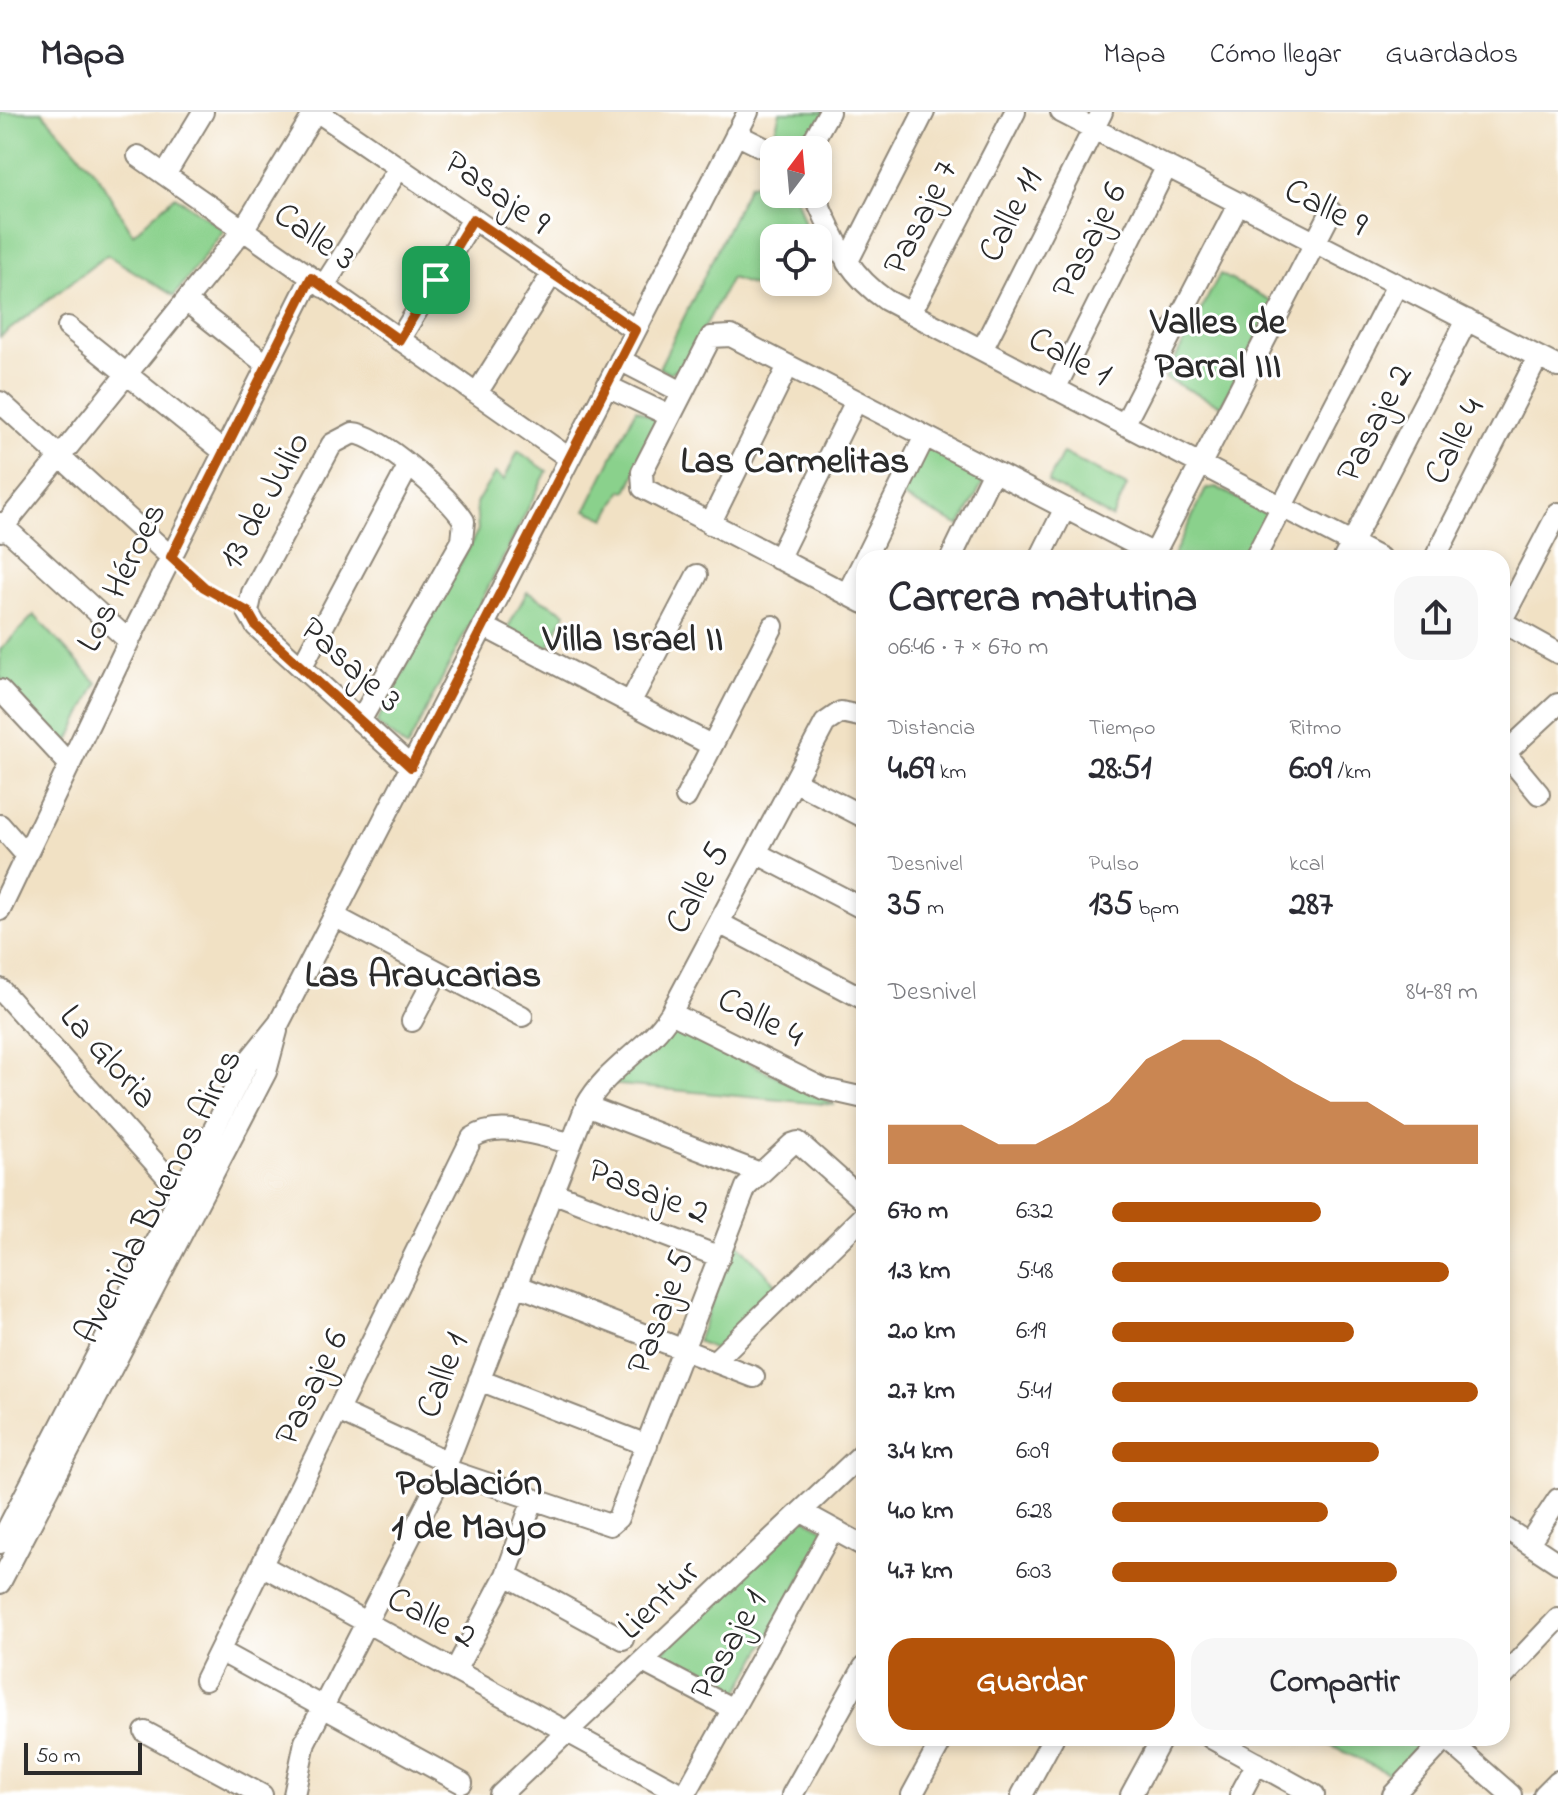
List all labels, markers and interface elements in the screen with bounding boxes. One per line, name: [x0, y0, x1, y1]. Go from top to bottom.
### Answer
text: Mapa: [40, 27, 125, 83]
text: Mapa: [1103, 35, 1166, 76]
text: Cómo llegar: [1210, 35, 1341, 76]
text: Guardados: [1385, 35, 1518, 76]
north arrow: [760, 136, 832, 208]
map controls: [760, 136, 832, 296]
street label: Pasaje 9: [432, 138, 560, 250]
street label: Pasaje 7: [870, 151, 974, 285]
street label: Calle 11: [966, 160, 1058, 272]
street label: Calle 9: [1274, 166, 1376, 252]
street label: Pasaje 6: [1039, 174, 1143, 308]
street label: Calle 3: [261, 190, 367, 286]
button: locate: [760, 224, 832, 296]
pin: [402, 246, 470, 314]
icon: arrive: [414, 258, 458, 302]
district label: Valles de Parral III: [1149, 296, 1287, 396]
street label: Calle 1: [1018, 314, 1120, 402]
street label: Pasaje 2: [1324, 356, 1428, 492]
street label: Calle 4: [1412, 389, 1500, 495]
street label: 13 de Julio: [206, 423, 326, 579]
district label: Las Carmelitas: [681, 435, 909, 491]
street label: Los Héroes: [64, 494, 182, 662]
text: Carrera matutina: [888, 567, 1197, 631]
button: share: [1394, 576, 1478, 660]
street label: Pasaje 3: [287, 605, 413, 727]
district label: Villa Israel II: [542, 613, 723, 669]
text: 06:46 · 7 × 670 m: [888, 629, 1048, 667]
text: Distancia: [888, 713, 975, 745]
text: Tiempo: [1089, 713, 1156, 745]
text: Ritmo: [1289, 713, 1341, 745]
text: 4.69: [888, 745, 934, 795]
text: 28:51: [1089, 745, 1151, 795]
text: 6:09: [1289, 745, 1332, 795]
text: km: [934, 757, 966, 789]
text: /km: [1332, 757, 1371, 789]
street label: Calle 5: [653, 834, 745, 944]
text: Desnivel: [888, 849, 963, 881]
text: Pulso: [1089, 849, 1139, 881]
text: kcal: [1289, 849, 1324, 881]
text: 35: [888, 881, 922, 931]
text: 135: [1089, 881, 1133, 931]
text: 287: [1289, 881, 1333, 931]
text: m: [922, 893, 944, 925]
text: bpm: [1133, 893, 1179, 925]
district label: Las Araucarias: [305, 949, 541, 1005]
text: Desnivel: [888, 974, 976, 1012]
text: 84–89 m: [1406, 974, 1478, 1012]
street label: Calle 4: [707, 975, 813, 1063]
street label: La Gloria: [45, 993, 169, 1123]
street label: Avenida Buenos Aires: [63, 1040, 257, 1354]
street label: Pasaje 2: [580, 1146, 716, 1240]
text: 670 m: [888, 1193, 948, 1231]
text: 6:32: [1016, 1193, 1053, 1231]
street label: Pasaje 5: [614, 1243, 710, 1383]
text: 1.3 km: [888, 1253, 950, 1291]
text: 5:48: [1016, 1253, 1054, 1291]
text: 2.0 km: [888, 1313, 956, 1351]
text: 6:19: [1016, 1313, 1046, 1351]
street label: Pasaje 6: [262, 1320, 364, 1455]
street label: Calle 1: [404, 1325, 484, 1427]
text: 2.7 km: [888, 1373, 955, 1411]
text: 5:41: [1016, 1373, 1052, 1411]
text: 3.4 km: [888, 1433, 953, 1471]
text: 6:09: [1016, 1433, 1049, 1471]
district label: Población 1 de Mayo: [391, 1457, 547, 1557]
text: 4.0 km: [888, 1493, 953, 1531]
text: 6:28: [1016, 1493, 1052, 1531]
street label: Lientur: [607, 1548, 714, 1654]
text: 4.7 km: [888, 1553, 953, 1591]
text: 6:03: [1016, 1553, 1052, 1591]
street label: Calle 2: [377, 1574, 485, 1664]
street label: Pasaje 1: [678, 1581, 782, 1711]
button: Guardar: [888, 1638, 1175, 1730]
button: Compartir: [1191, 1638, 1478, 1730]
scale bar: [24, 1739, 142, 1775]
text: 50 m: [36, 1741, 81, 1773]

